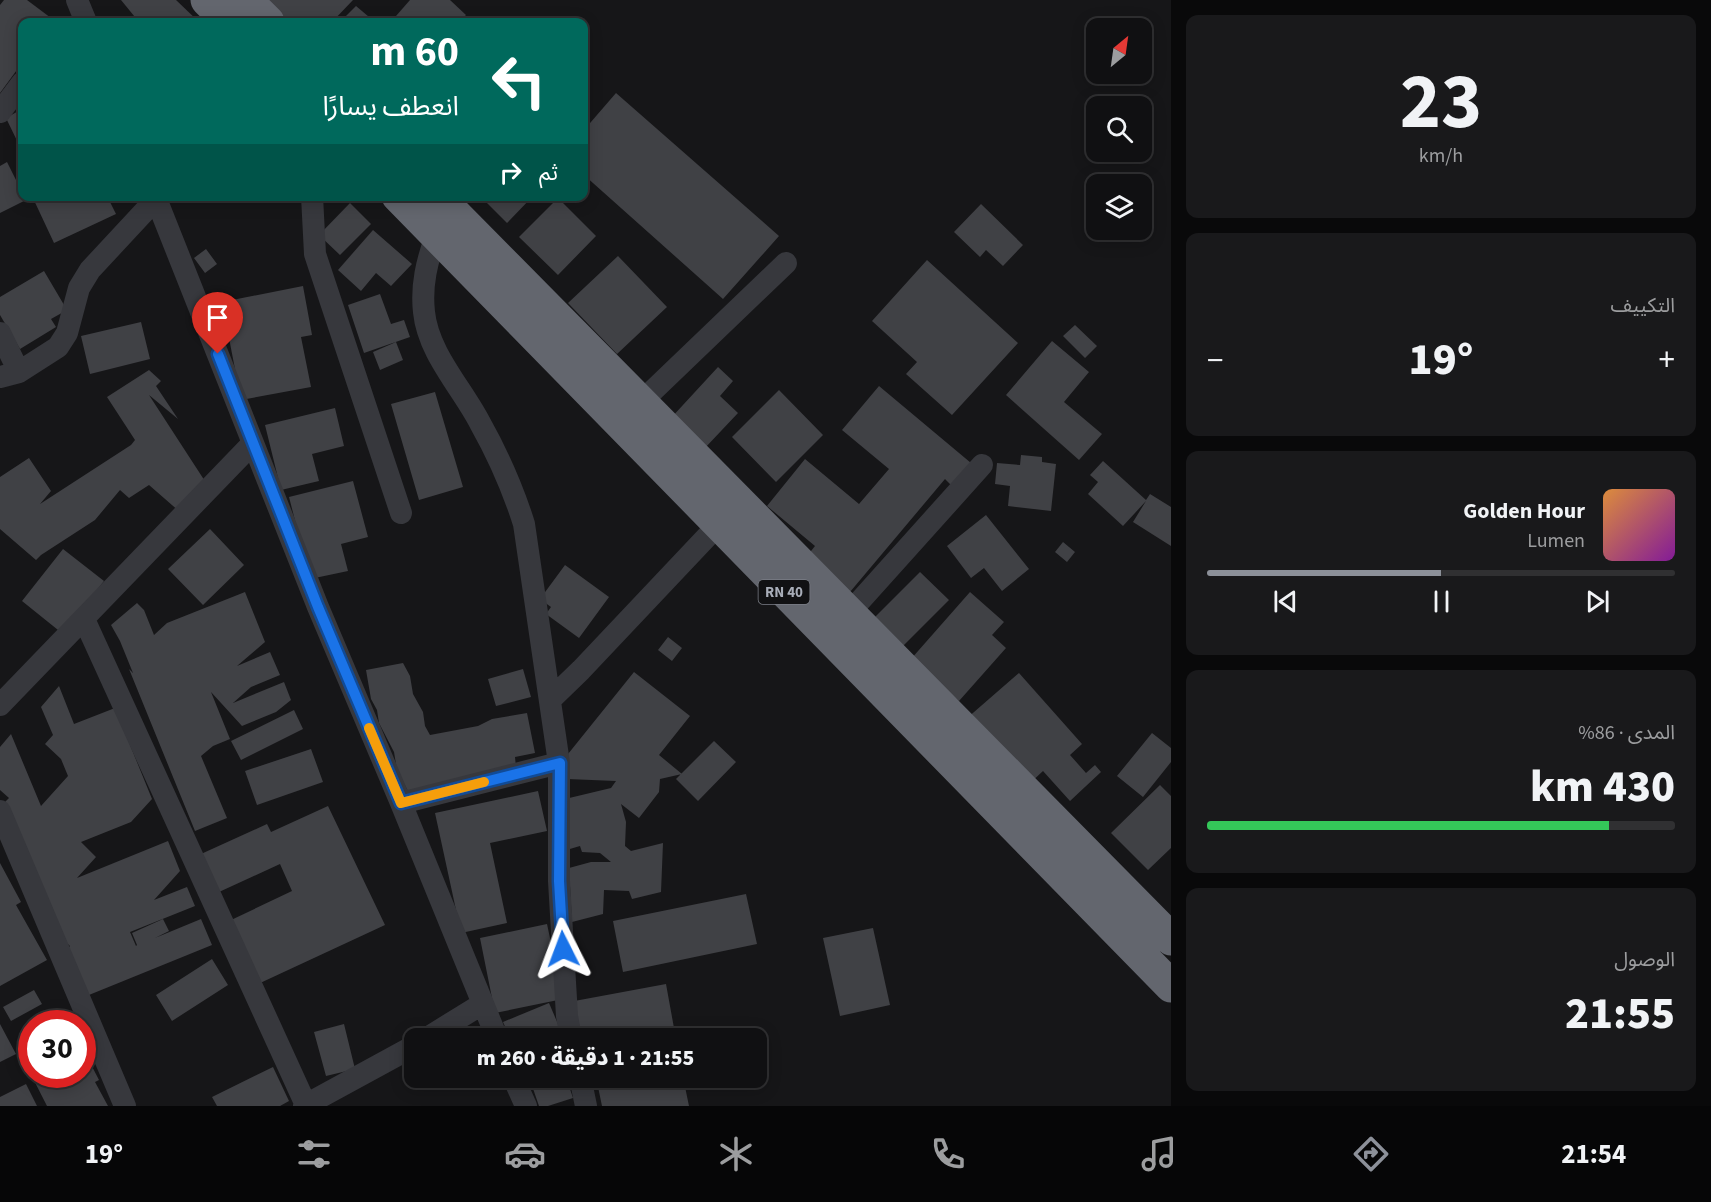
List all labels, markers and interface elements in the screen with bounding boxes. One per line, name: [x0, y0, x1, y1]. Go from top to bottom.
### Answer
north arrow: [1086, 18, 1152, 84]
map controls: [1086, 18, 1152, 240]
text: 60 m: [370, 22, 459, 82]
icon: left: [480, 42, 558, 120]
text: 23: [1400, 47, 1482, 158]
text: انعطف يسارًا: [322, 87, 459, 126]
button: search: [1086, 96, 1152, 162]
text: km/h: [1419, 142, 1463, 170]
icon: right: [494, 156, 527, 189]
text: ثم: [539, 157, 558, 189]
button: layers: [1086, 174, 1152, 240]
pin: [192, 292, 243, 354]
text: التكييف: [1611, 292, 1675, 320]
icon: arrive: [201, 301, 234, 334]
text: 19°: [1409, 328, 1473, 392]
text: −: [1207, 337, 1223, 384]
text: +: [1659, 337, 1675, 384]
text: Golden Hour: [1463, 495, 1585, 527]
text: Lumen: [1527, 527, 1585, 555]
road number: RN 40: [758, 580, 810, 604]
icon: previous: [1269, 585, 1302, 618]
icon: pause: [1425, 585, 1458, 618]
icon: next: [1581, 585, 1614, 618]
text: المدى · 86%: [1578, 719, 1675, 747]
text: 430 km: [1530, 755, 1675, 819]
position arrow: [531, 917, 595, 981]
text: الوصول: [1614, 946, 1675, 974]
text: 21:55: [1565, 982, 1675, 1046]
speed limit sign: 30: [18, 1010, 96, 1088]
text: 21:55 · 1 دقيقة · 260 m: [477, 1042, 694, 1074]
icon: filters: [293, 1133, 335, 1175]
icon: car: [504, 1133, 546, 1175]
icon: climate: [715, 1133, 757, 1175]
icon: phone: [927, 1133, 969, 1175]
icon: music: [1138, 1133, 1180, 1175]
icon: directions: [1350, 1133, 1392, 1175]
text: 19°: [85, 1135, 123, 1174]
text: 21:54: [1561, 1135, 1626, 1174]

